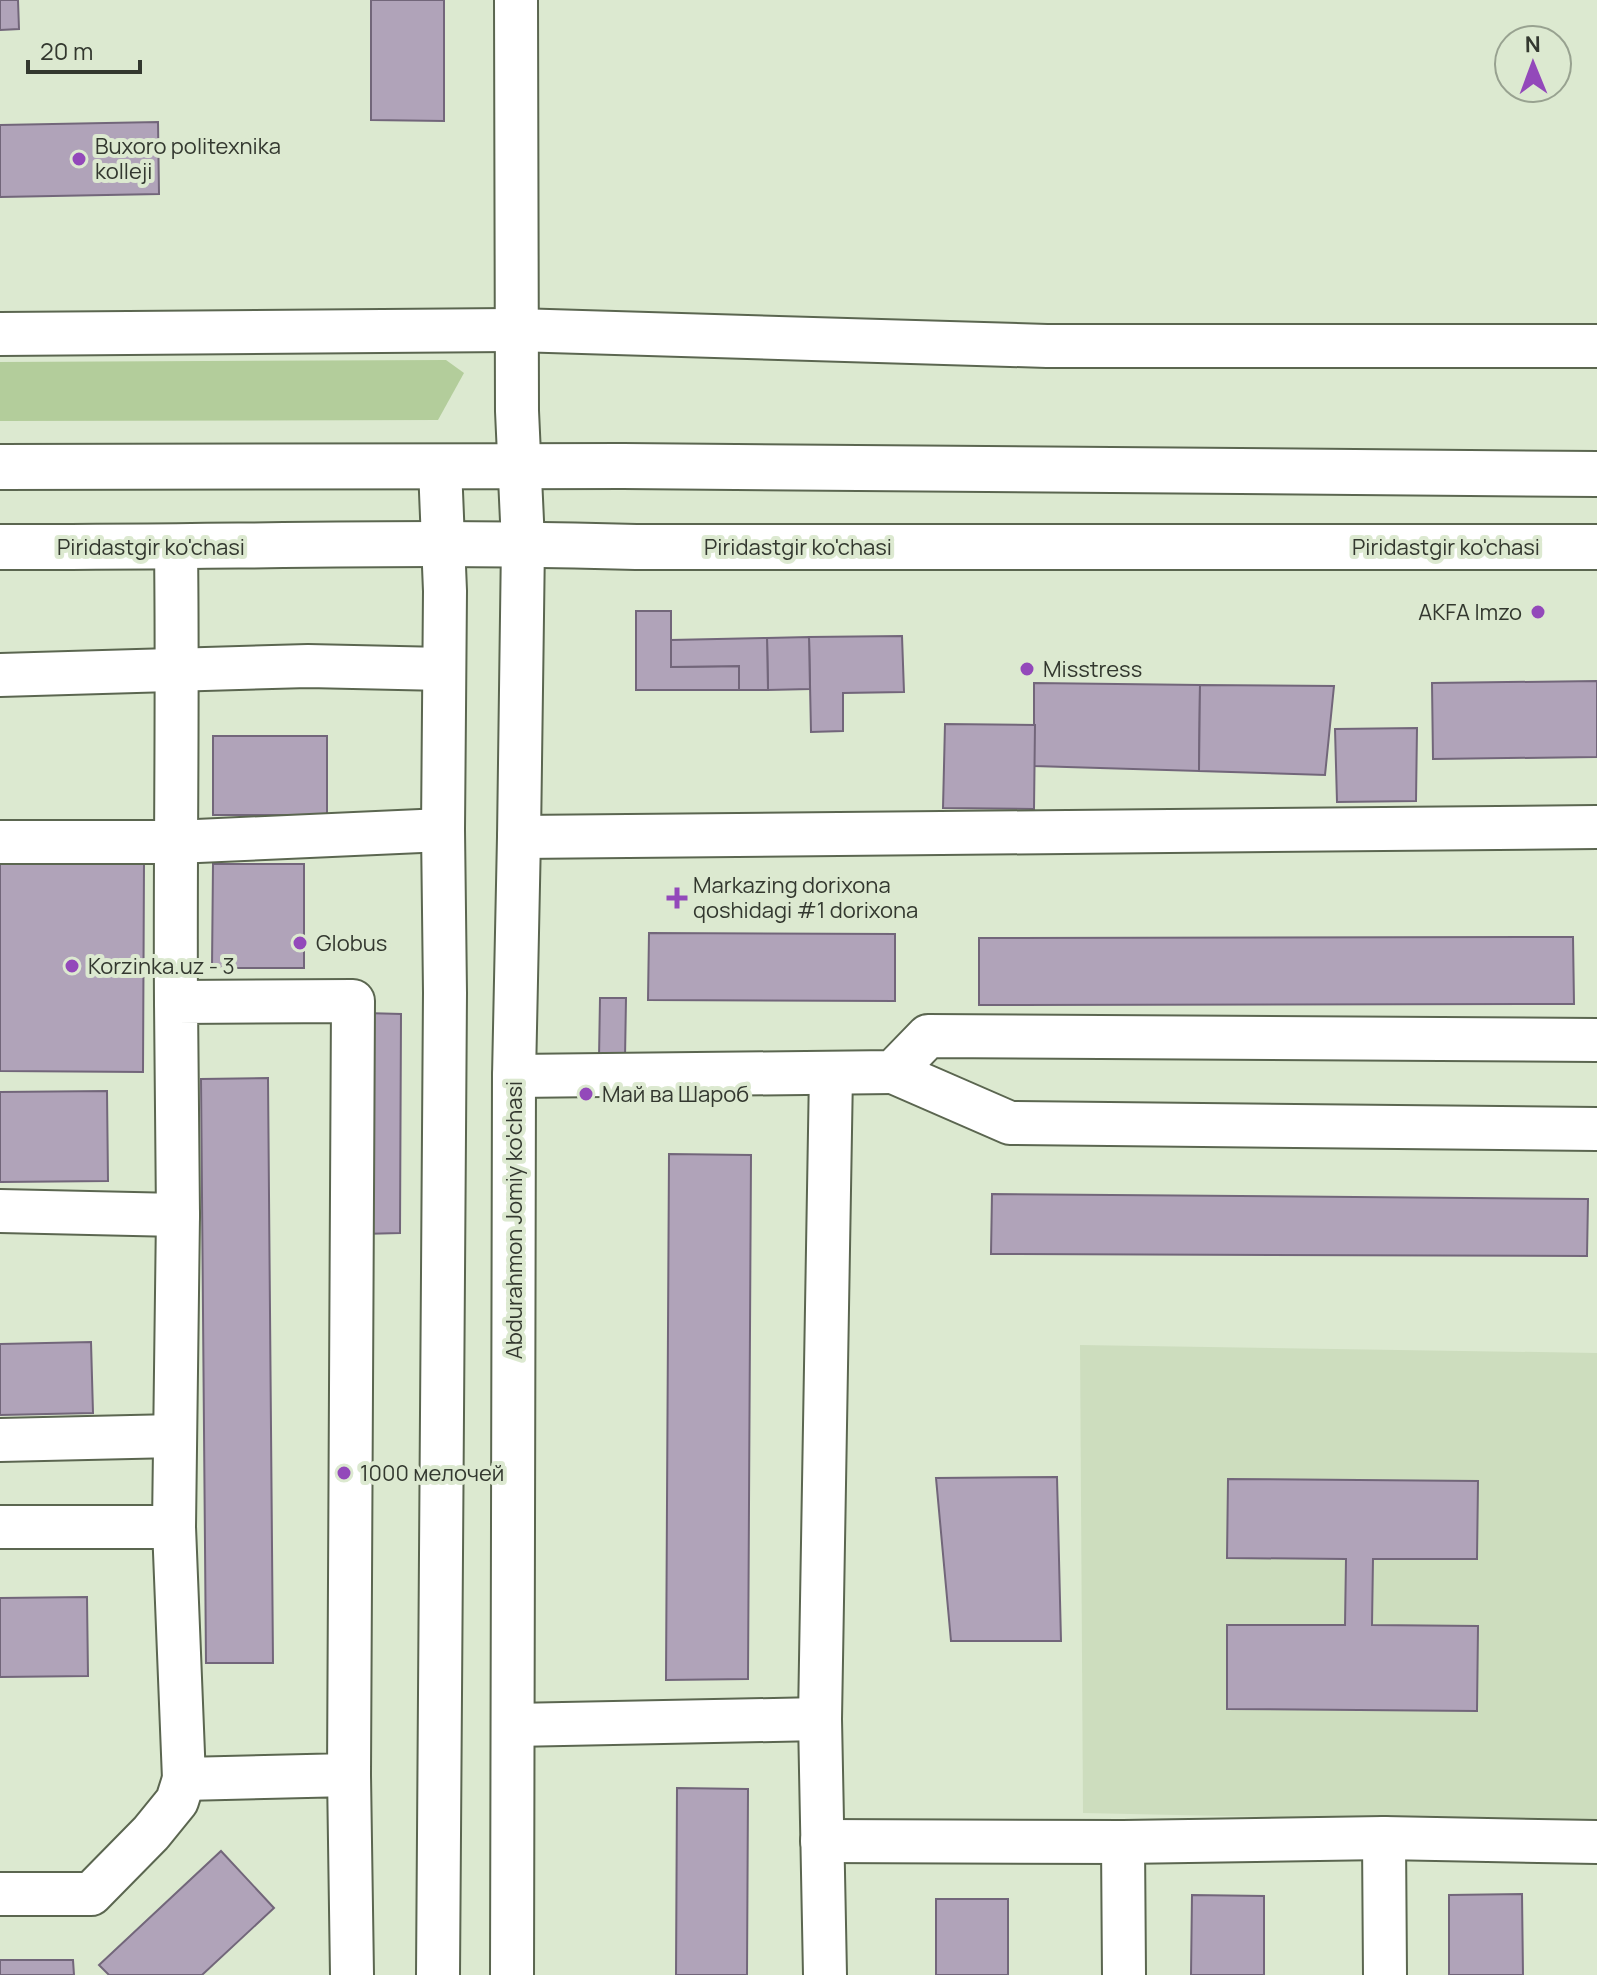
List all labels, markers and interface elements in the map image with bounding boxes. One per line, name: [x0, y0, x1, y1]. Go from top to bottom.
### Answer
scale bar: [28, 24, 140, 74]
north arrow: [1493, 24, 1573, 104]
text: N: [1524, 29, 1541, 59]
text: 20 m: [40, 34, 93, 67]
place label: Buxoro politexnika kolleji: [95, 131, 281, 186]
marker: Buxoro politexnika kolleji: [70, 150, 88, 168]
street label: Piridastgir ko'chasi: [57, 532, 245, 562]
street label: Piridastgir ko'chasi: [704, 532, 892, 562]
street label: Piridastgir ko'chasi: [1352, 532, 1540, 562]
place label: AKFA Imzo: [1418, 597, 1522, 627]
marker: AKFA Imzo: [1529, 603, 1547, 621]
place label: Misstress: [1043, 654, 1142, 684]
marker: Misstress: [1018, 660, 1036, 678]
place label: Markazing dorixona qoshidagi #1 dorixona: [693, 870, 918, 925]
marker: Markazing dorixona qoshidagi #1 dorixona: [668, 889, 686, 907]
place label: Globus: [316, 928, 387, 958]
marker: Globus: [291, 934, 309, 952]
place label: Korzinka.uz - 3: [88, 951, 235, 981]
marker: Korzinka.uz - 3: [63, 957, 81, 975]
place label: Май ва Шароб: [602, 1079, 749, 1109]
street label: Abdurahmon Jomiy ko'chasi: [499, 1081, 529, 1359]
marker: Май ва Шароб: [577, 1085, 595, 1103]
place label: 1000 мелочей: [360, 1458, 504, 1488]
marker: 1000 мелочей: [335, 1464, 353, 1482]

